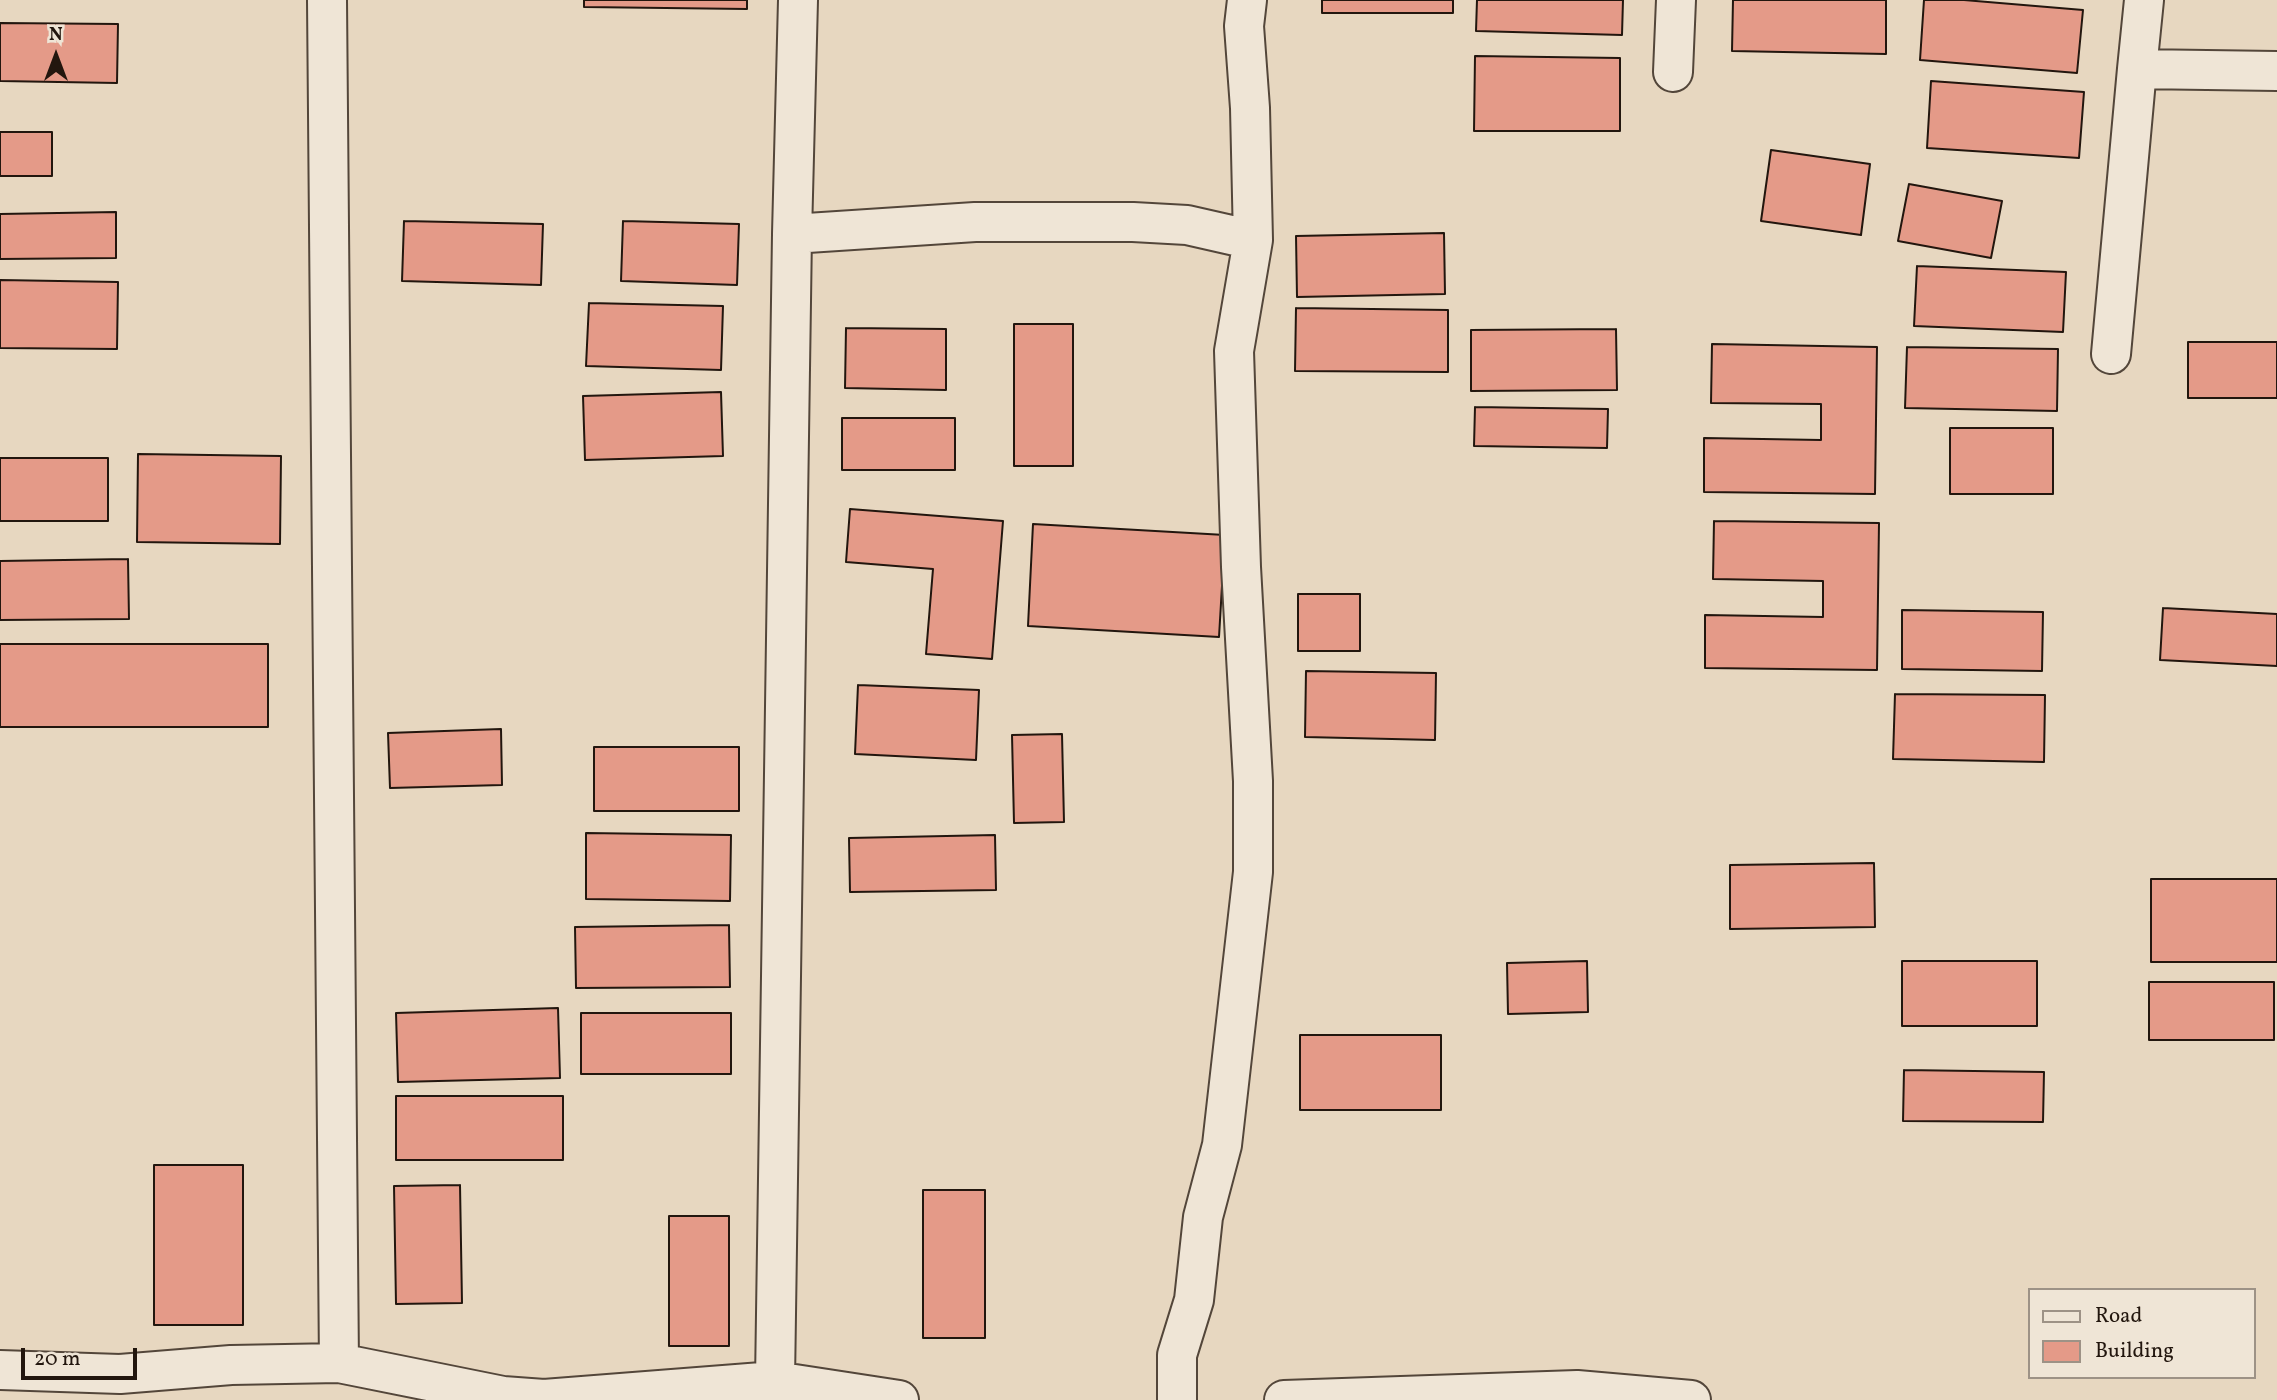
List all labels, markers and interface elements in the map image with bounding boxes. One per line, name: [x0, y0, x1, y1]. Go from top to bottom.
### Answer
north arrow: [21, 21, 91, 91]
text: N: [49, 22, 63, 48]
legend: [2028, 1288, 2256, 1379]
text: Road: [2095, 1302, 2142, 1331]
scale bar: [24, 1334, 140, 1378]
text: Building: [2095, 1337, 2174, 1366]
text: 20 m: [34, 1345, 80, 1374]

